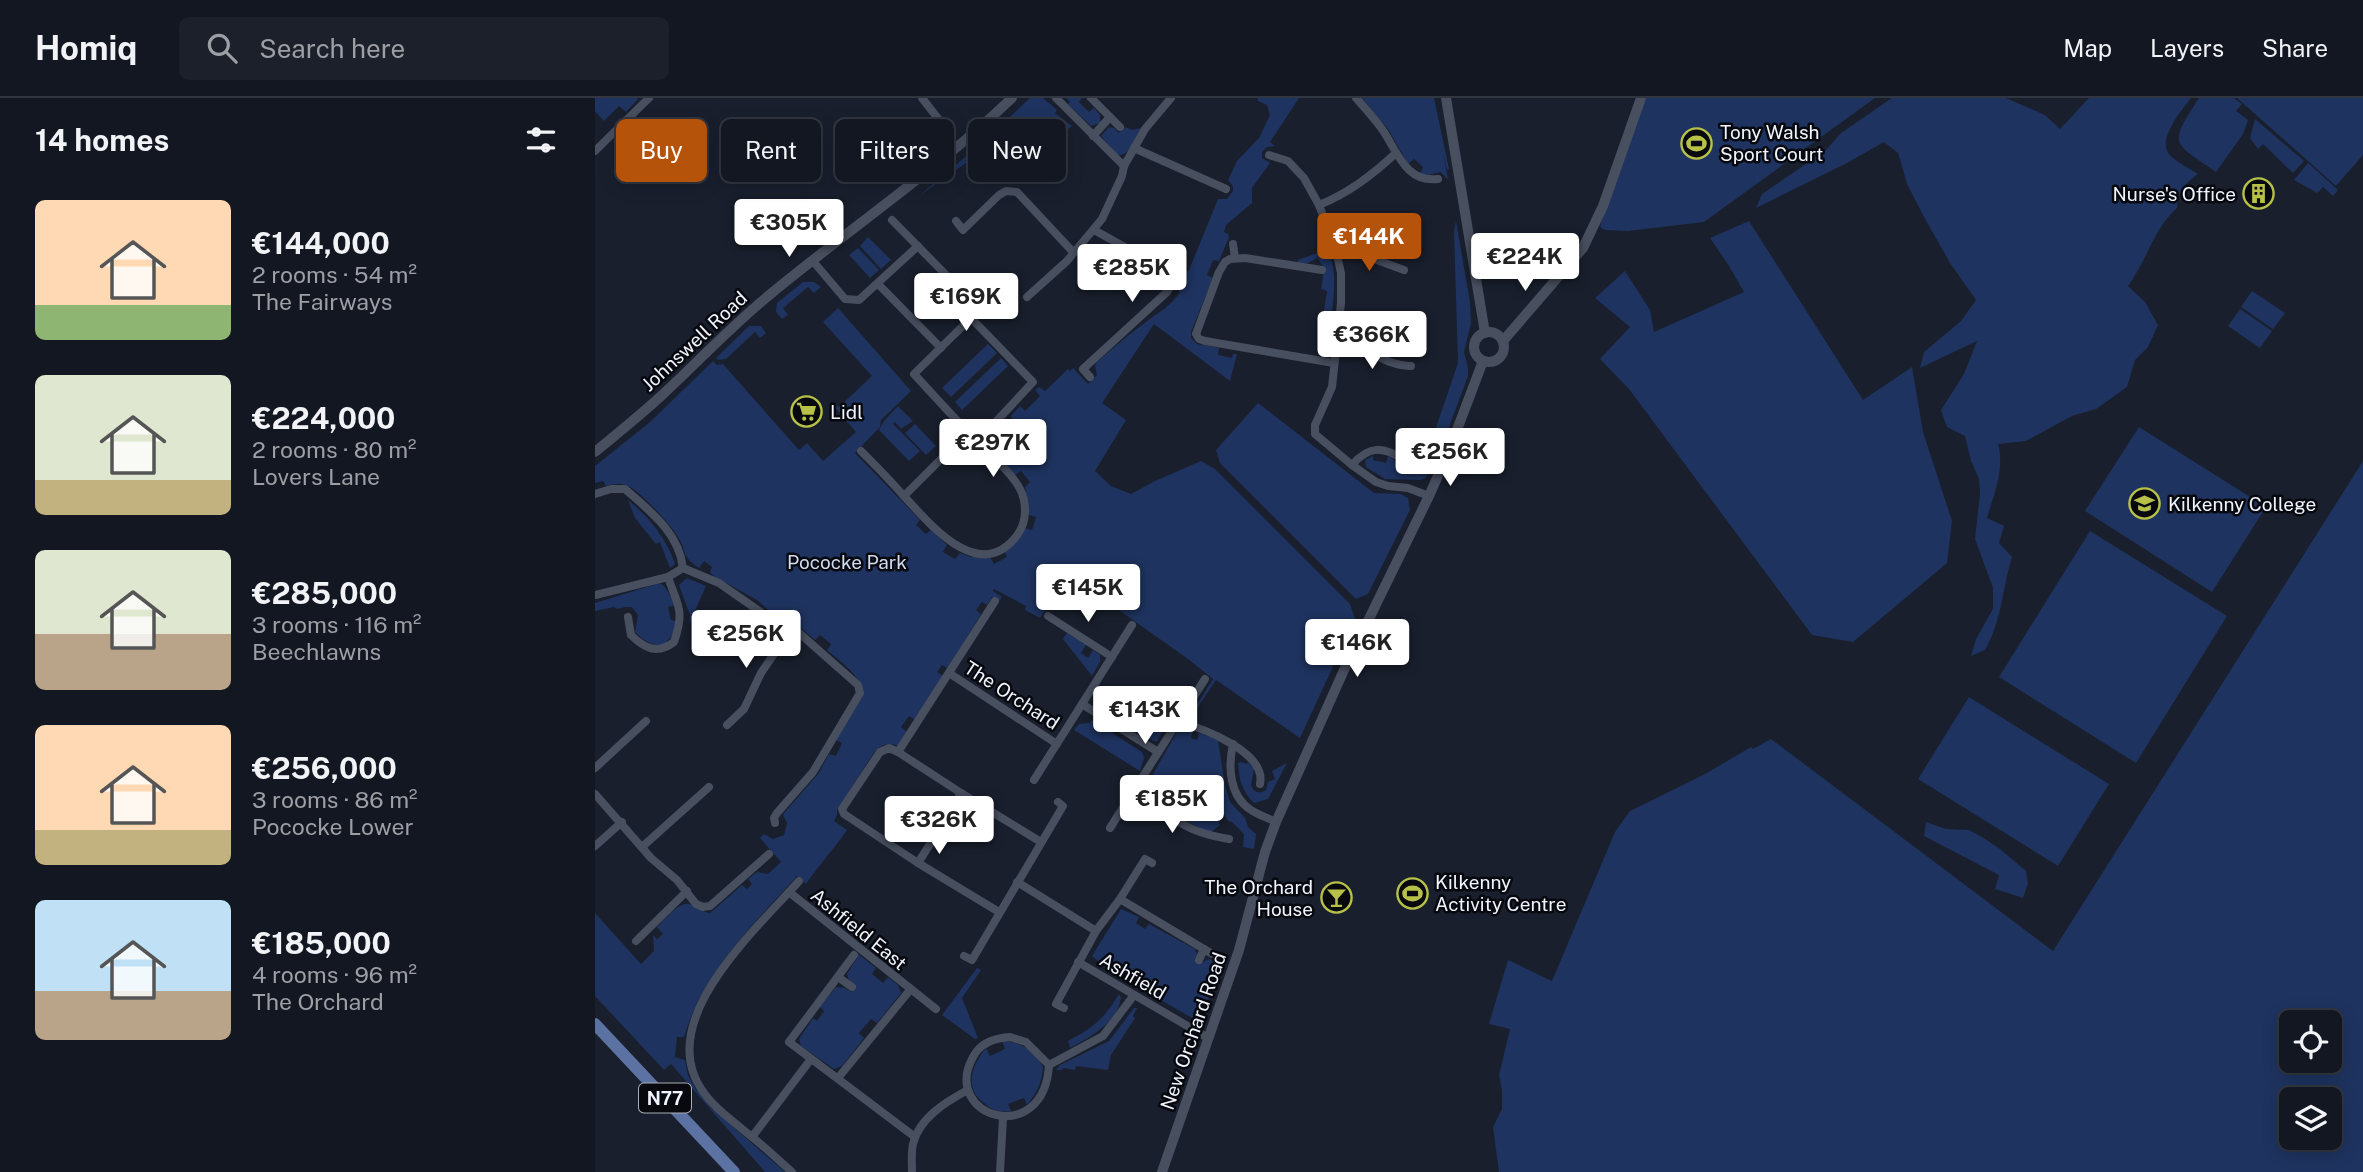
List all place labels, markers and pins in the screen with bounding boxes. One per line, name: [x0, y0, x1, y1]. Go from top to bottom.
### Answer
place label: Tony Walsh Sport Court: [1720, 121, 1823, 165]
sports icon: Tony Walsh Sport Court: [1680, 126, 1714, 160]
building icon: Nurse's Office: [2242, 177, 2276, 211]
place label: Nurse's Office: [2112, 183, 2236, 205]
pin: €305K: [740, 200, 838, 259]
pin: €144K: [1320, 214, 1418, 273]
pin: €224K: [1476, 234, 1574, 293]
pin: €285K: [1083, 244, 1181, 304]
pin: €169K: [917, 274, 1015, 333]
pin: €366K: [1323, 312, 1421, 371]
supermarket icon: Lidl: [790, 395, 824, 429]
place label: Lidl: [830, 401, 863, 423]
pin: €297K: [944, 420, 1042, 479]
pin: €256K: [1401, 428, 1499, 488]
school or university icon: Kilkenny College: [2128, 487, 2162, 521]
place label: Kilkenny College: [2168, 493, 2316, 515]
pin: €145K: [1039, 564, 1137, 624]
pin: €256K: [697, 610, 795, 670]
pin: €146K: [1308, 620, 1406, 679]
pin: €143K: [1096, 686, 1194, 746]
pin: €185K: [1123, 776, 1221, 835]
pin: €326K: [890, 796, 988, 856]
place label: Kilkenny Activity Centre: [1435, 871, 1566, 915]
place label: The Orchard House: [1204, 876, 1313, 920]
sports icon: Kilkenny Activity Centre: [1395, 876, 1429, 910]
bar icon: The Orchard House: [1319, 881, 1353, 915]

